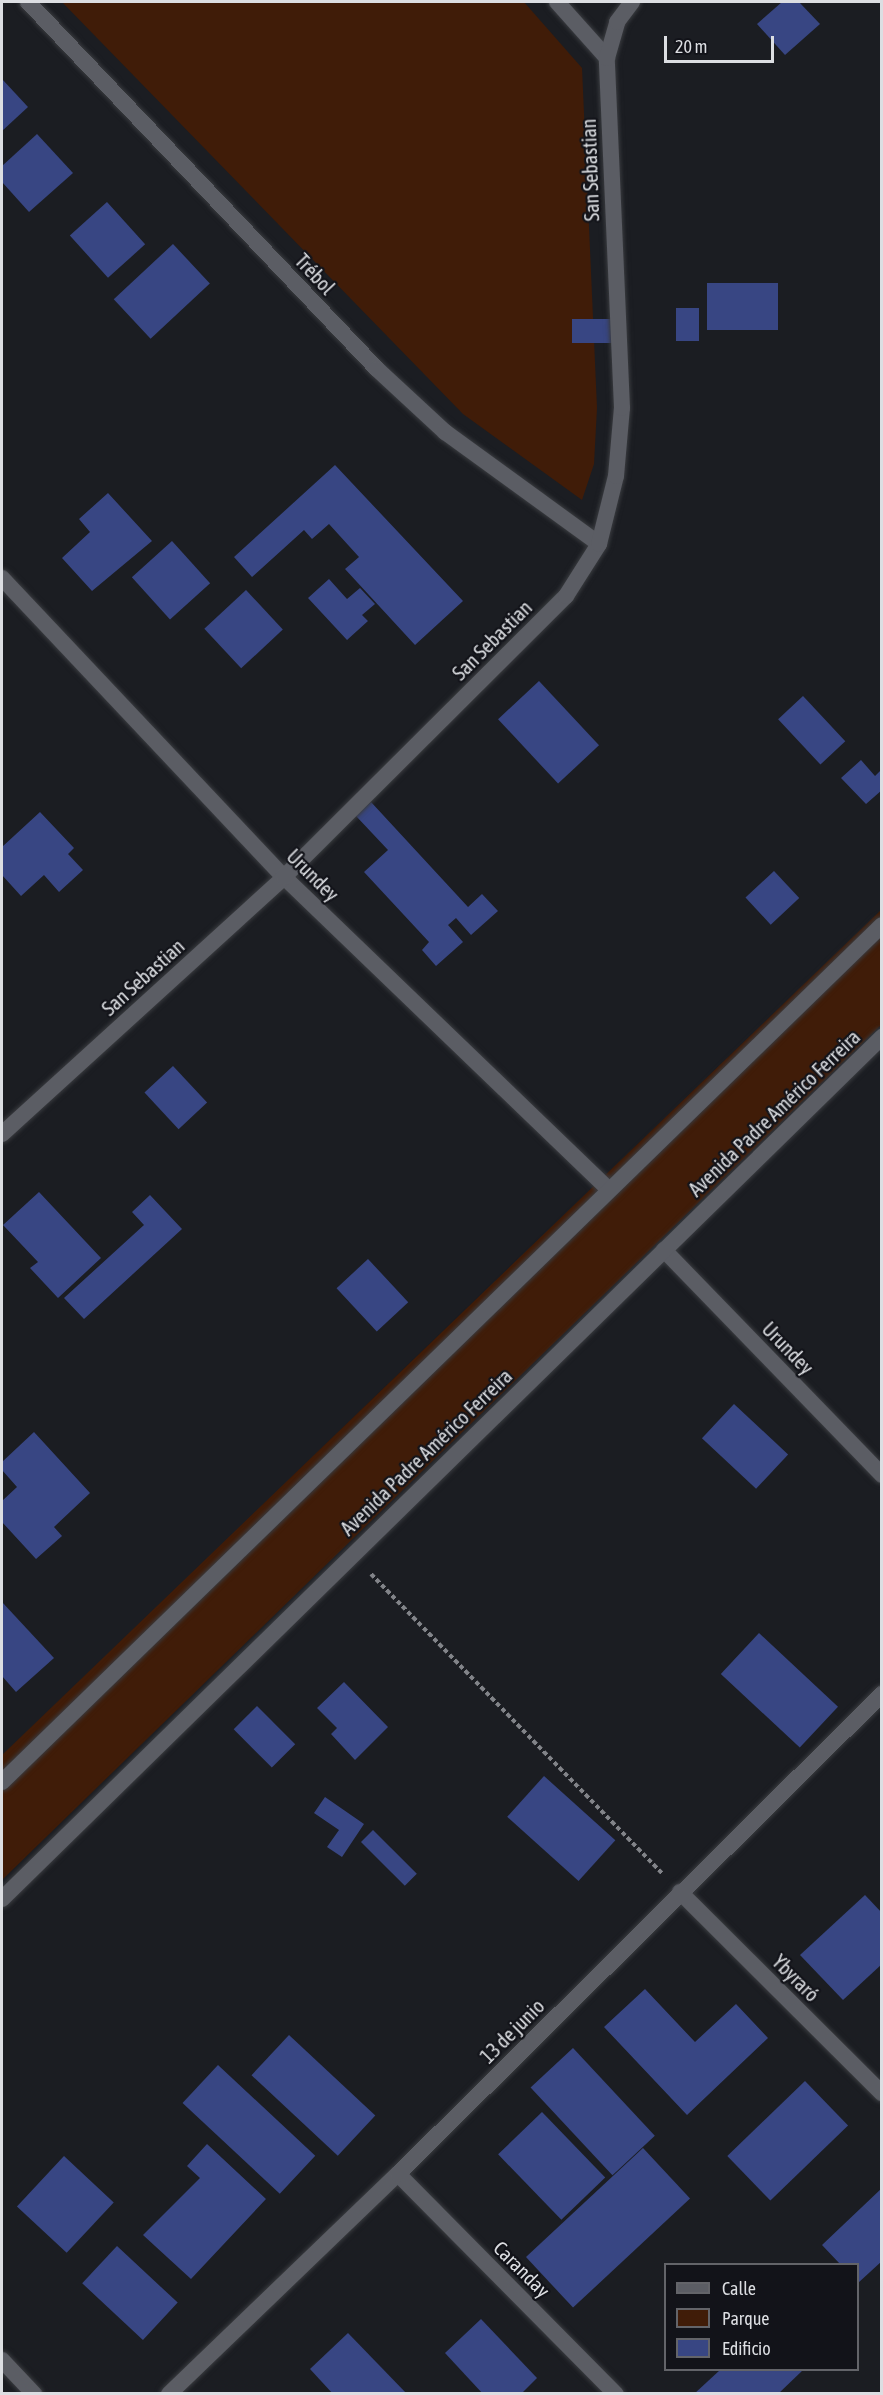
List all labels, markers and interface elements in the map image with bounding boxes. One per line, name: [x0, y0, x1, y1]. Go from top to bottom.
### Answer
scale bar: [667, 24, 776, 62]
text: 20 m: [675, 36, 707, 57]
street label: San Sebastian: [576, 118, 604, 222]
street label: Trébol: [290, 249, 340, 299]
street label: San Sebastian: [447, 595, 537, 685]
street label: Urundey: [282, 844, 344, 906]
street label: San Sebastian: [97, 934, 189, 1020]
street label: Avenida Padre Américo Ferreira: [683, 1025, 865, 1201]
street label: Urundey: [757, 1317, 819, 1379]
street label: Avenida Padre Américo Ferreira: [335, 1364, 517, 1540]
street label: Ybyraró: [768, 1950, 824, 2006]
street label: 13 de junio: [475, 1994, 549, 2068]
street label: Caranday: [489, 2236, 555, 2302]
legend: [664, 2263, 859, 2371]
text: Calle: [722, 2278, 756, 2299]
text: Parque: [722, 2308, 770, 2329]
text: Edificio: [722, 2338, 771, 2359]

